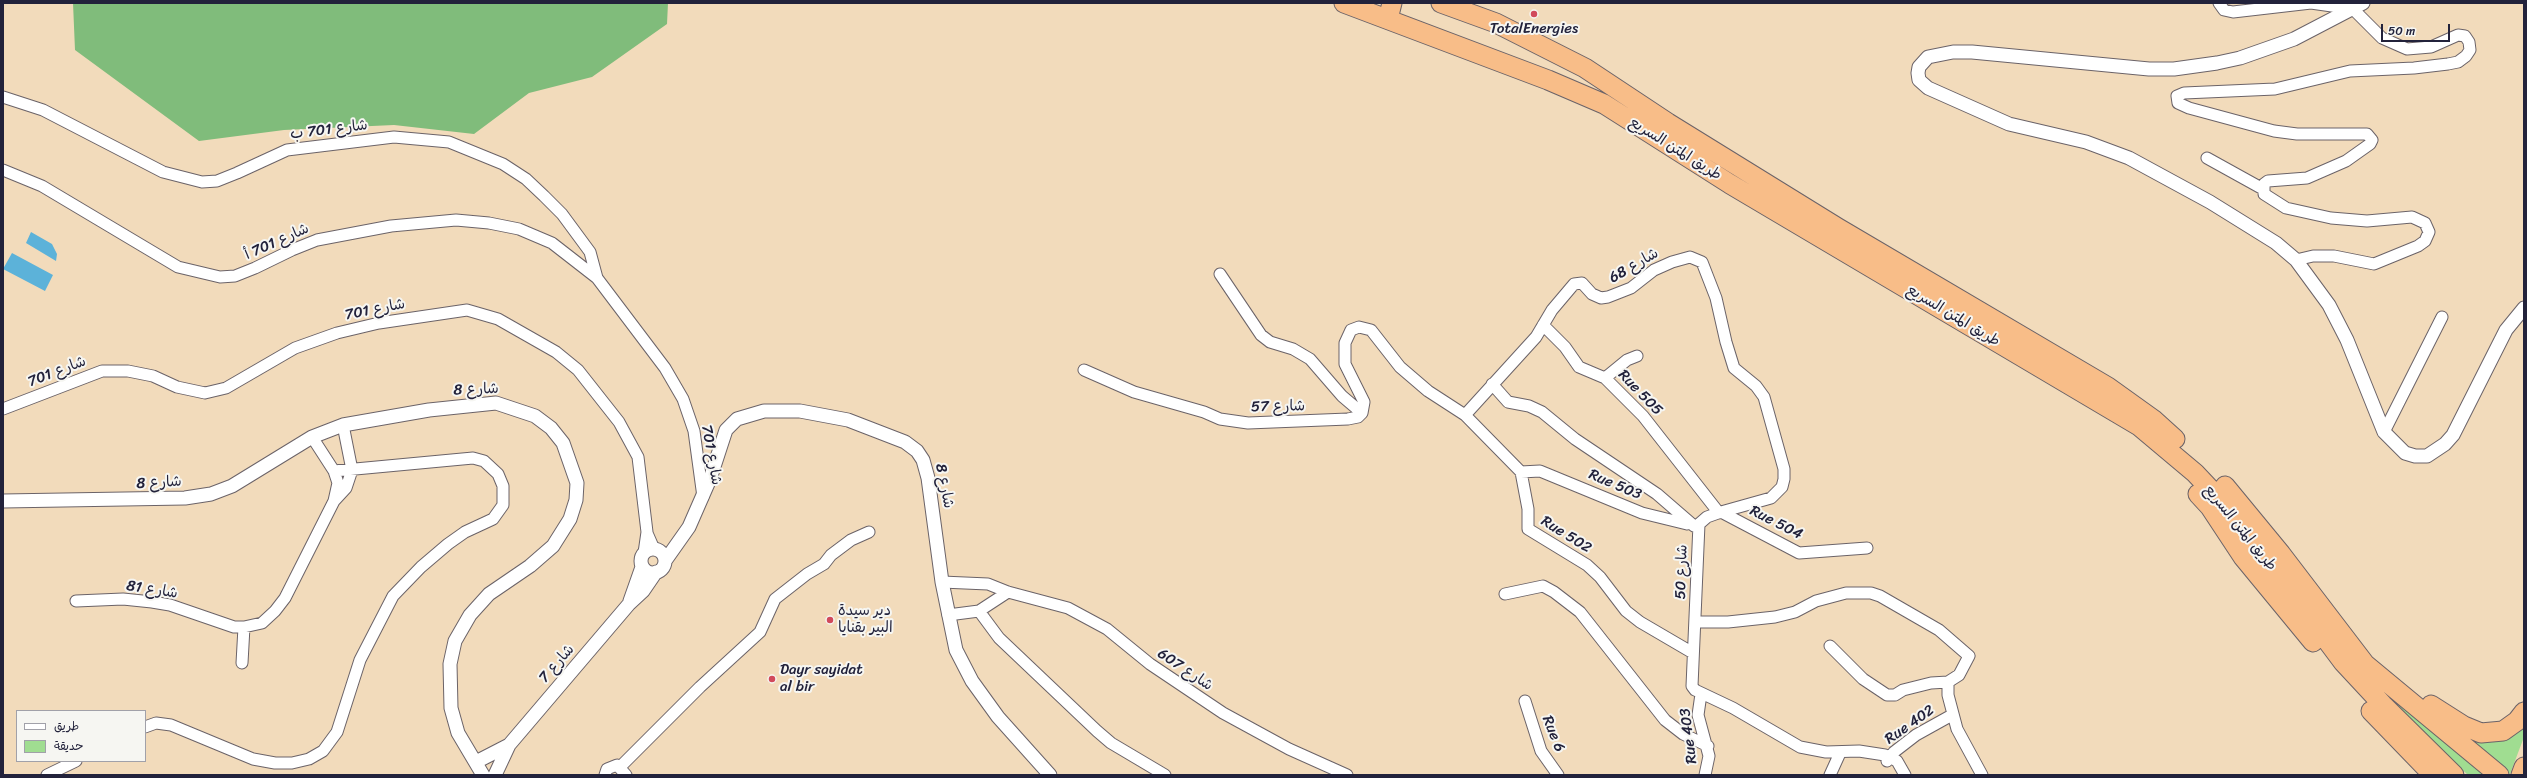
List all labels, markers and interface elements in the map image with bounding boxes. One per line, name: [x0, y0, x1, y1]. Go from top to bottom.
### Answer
marker: TotalEnergies: [1529, 9, 1539, 19]
scale bar: [2383, 16, 2452, 42]
place label: TotalEnergies: [1490, 20, 1578, 38]
text: 50 m: [2388, 20, 2415, 42]
street label: طريق المتن السريع: [1625, 113, 1725, 185]
street label: شارع 701 ب: [289, 116, 369, 144]
street label: شارع 701 أ: [242, 220, 312, 264]
street label: شارع 68: [1606, 245, 1662, 287]
street label: طريق المتن السريع: [1903, 281, 2003, 351]
street label: شارع 701: [343, 295, 407, 325]
street label: شارع 701: [25, 353, 89, 391]
street label: Rue 505: [1614, 366, 1666, 420]
street label: شارع 8: [453, 380, 499, 400]
street label: شارع 57: [1251, 398, 1305, 416]
street label: شارع 701: [697, 423, 725, 487]
street label: شارع 8: [931, 462, 957, 510]
street label: Rue 503: [1586, 466, 1644, 504]
street label: شارع 8: [136, 473, 182, 493]
street label: طريق المتن السريع: [2200, 481, 2280, 575]
street label: Rue 504: [1747, 502, 1805, 544]
street label: Rue 502: [1537, 513, 1595, 557]
street label: شارع 50: [1672, 544, 1692, 600]
street label: شارع 81: [125, 577, 179, 603]
place label: دير سيدة البير بقنايا: [838, 602, 893, 637]
marker: دير سيدة البير بقنايا: [825, 615, 835, 625]
street label: شارع 7: [535, 641, 579, 687]
street label: شارع 607: [1154, 645, 1216, 695]
place label: Dayr sayidat al bir: [780, 661, 863, 696]
marker: Dayr sayidat al bir: [767, 674, 777, 684]
street label: Rue 402: [1882, 701, 1938, 749]
street label: Rue 403: [1677, 707, 1701, 765]
legend: [16, 710, 146, 762]
street label: Rue 6: [1538, 713, 1568, 755]
text: طريق: [54, 715, 79, 737]
text: حديقة: [54, 735, 83, 757]

